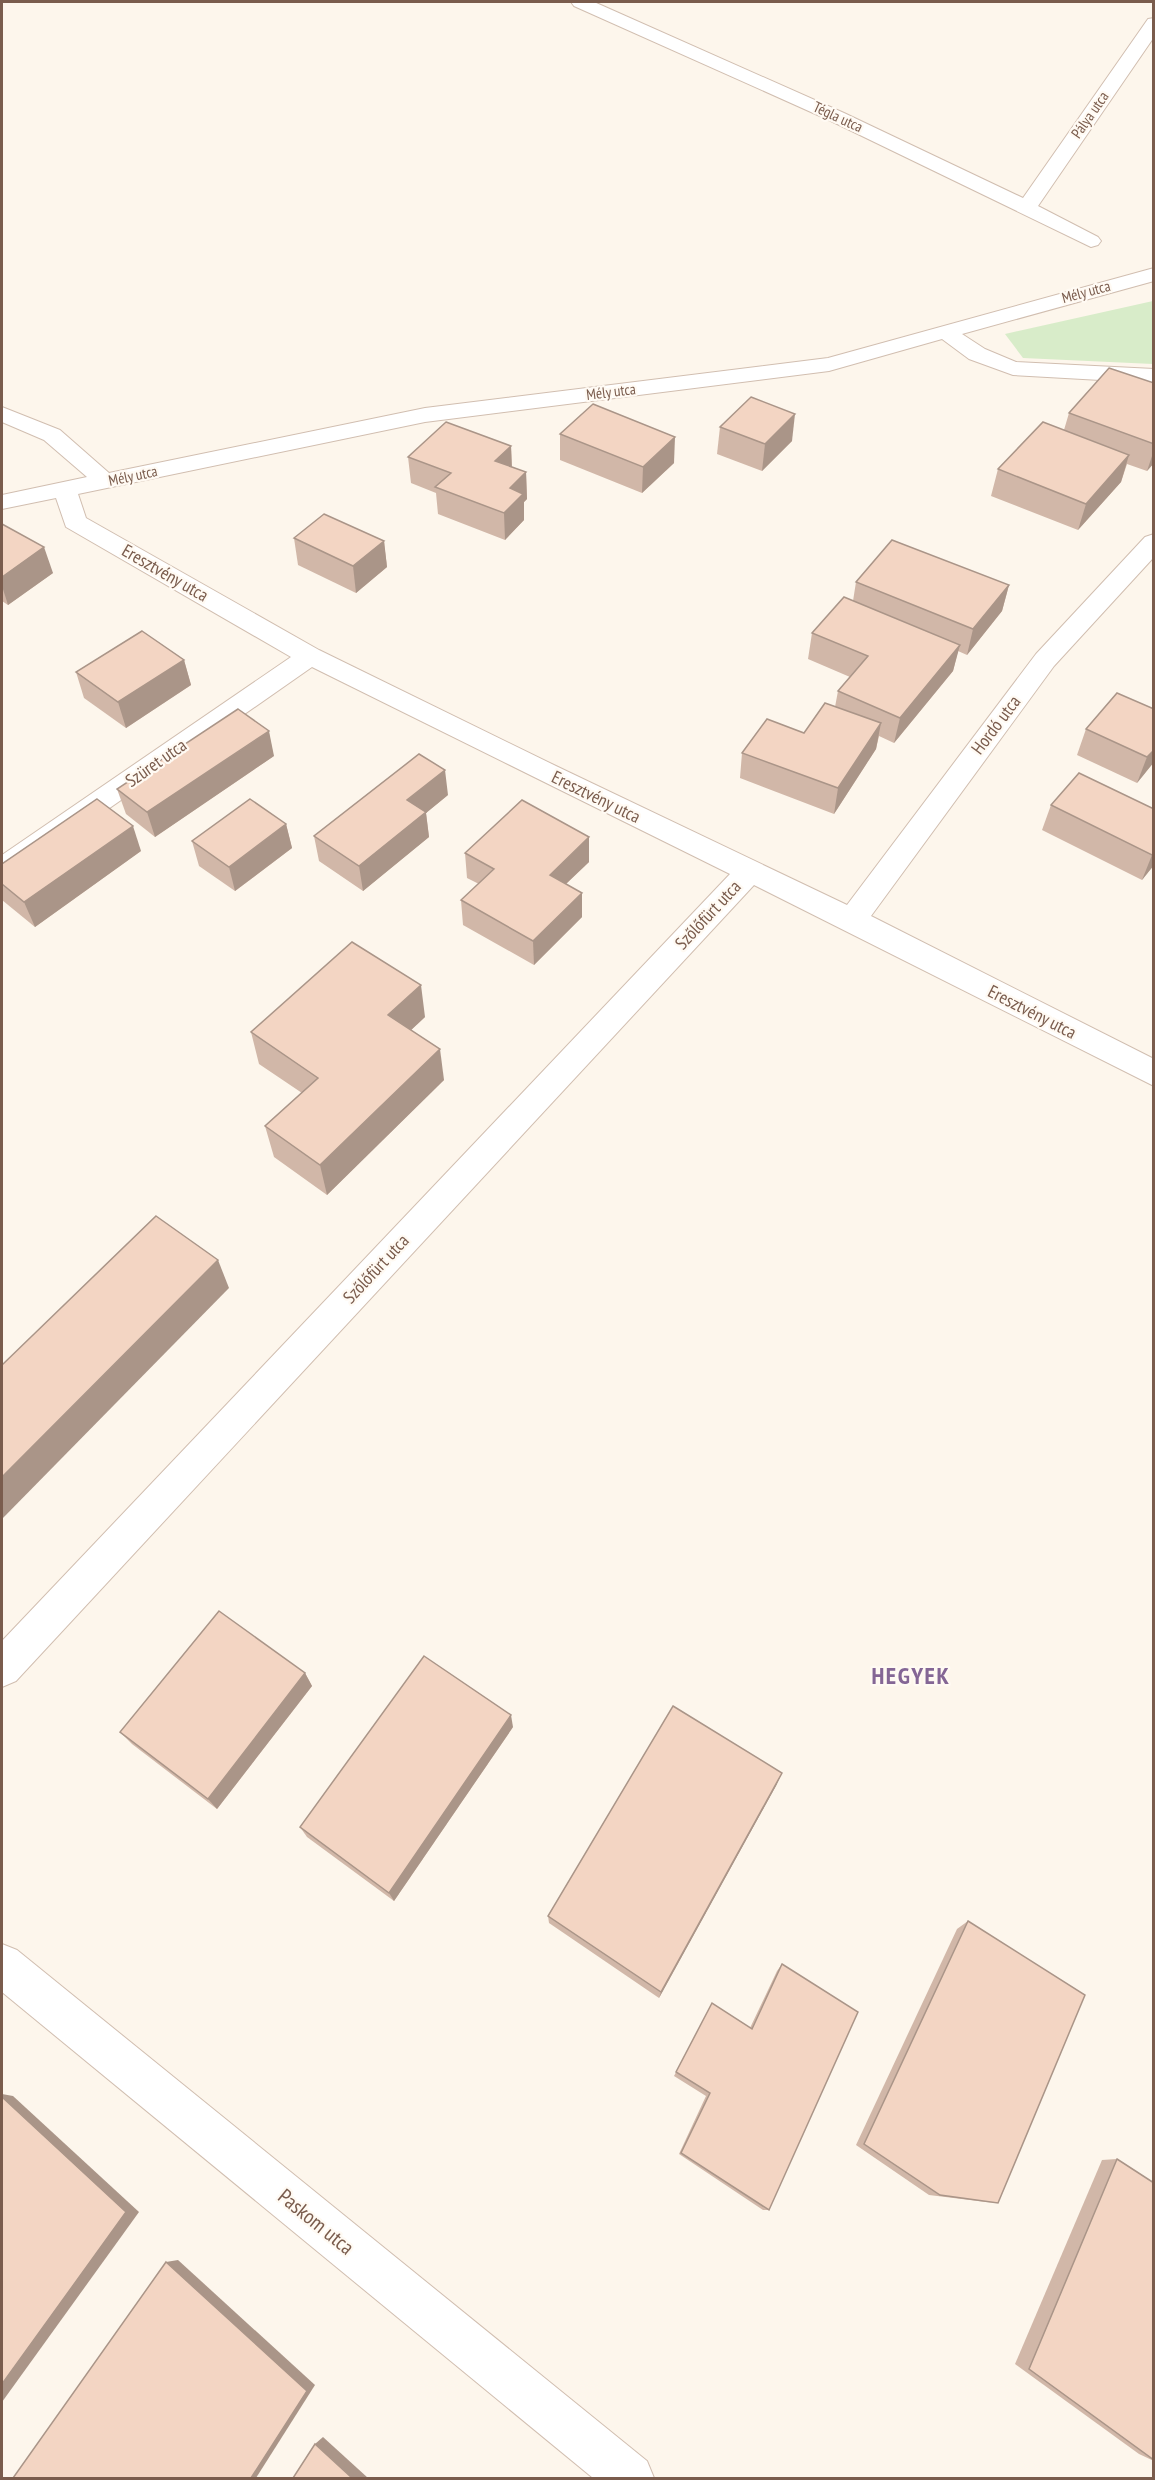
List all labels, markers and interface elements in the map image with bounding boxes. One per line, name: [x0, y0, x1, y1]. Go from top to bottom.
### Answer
street label: Pálya utca: [1067, 88, 1113, 142]
street label: Tégla utca: [810, 97, 866, 136]
street label: Mély utca: [1060, 276, 1112, 307]
street label: Mély utca: [585, 379, 637, 404]
street label: Mély utca: [107, 461, 159, 490]
street label: Eresztvény utca: [118, 539, 213, 607]
street label: Hordó utca: [966, 691, 1025, 759]
street label: Szüret utca: [121, 733, 191, 792]
street label: Eresztvény utca: [548, 765, 644, 828]
street label: Szőlőfürt utca: [670, 875, 746, 954]
street label: Eresztvény utca: [984, 979, 1080, 1044]
street label: Szőlőfürt utca: [338, 1229, 414, 1308]
district label: HEGYEK: [872, 1660, 950, 1691]
street label: Paskom utca: [273, 2183, 360, 2260]

